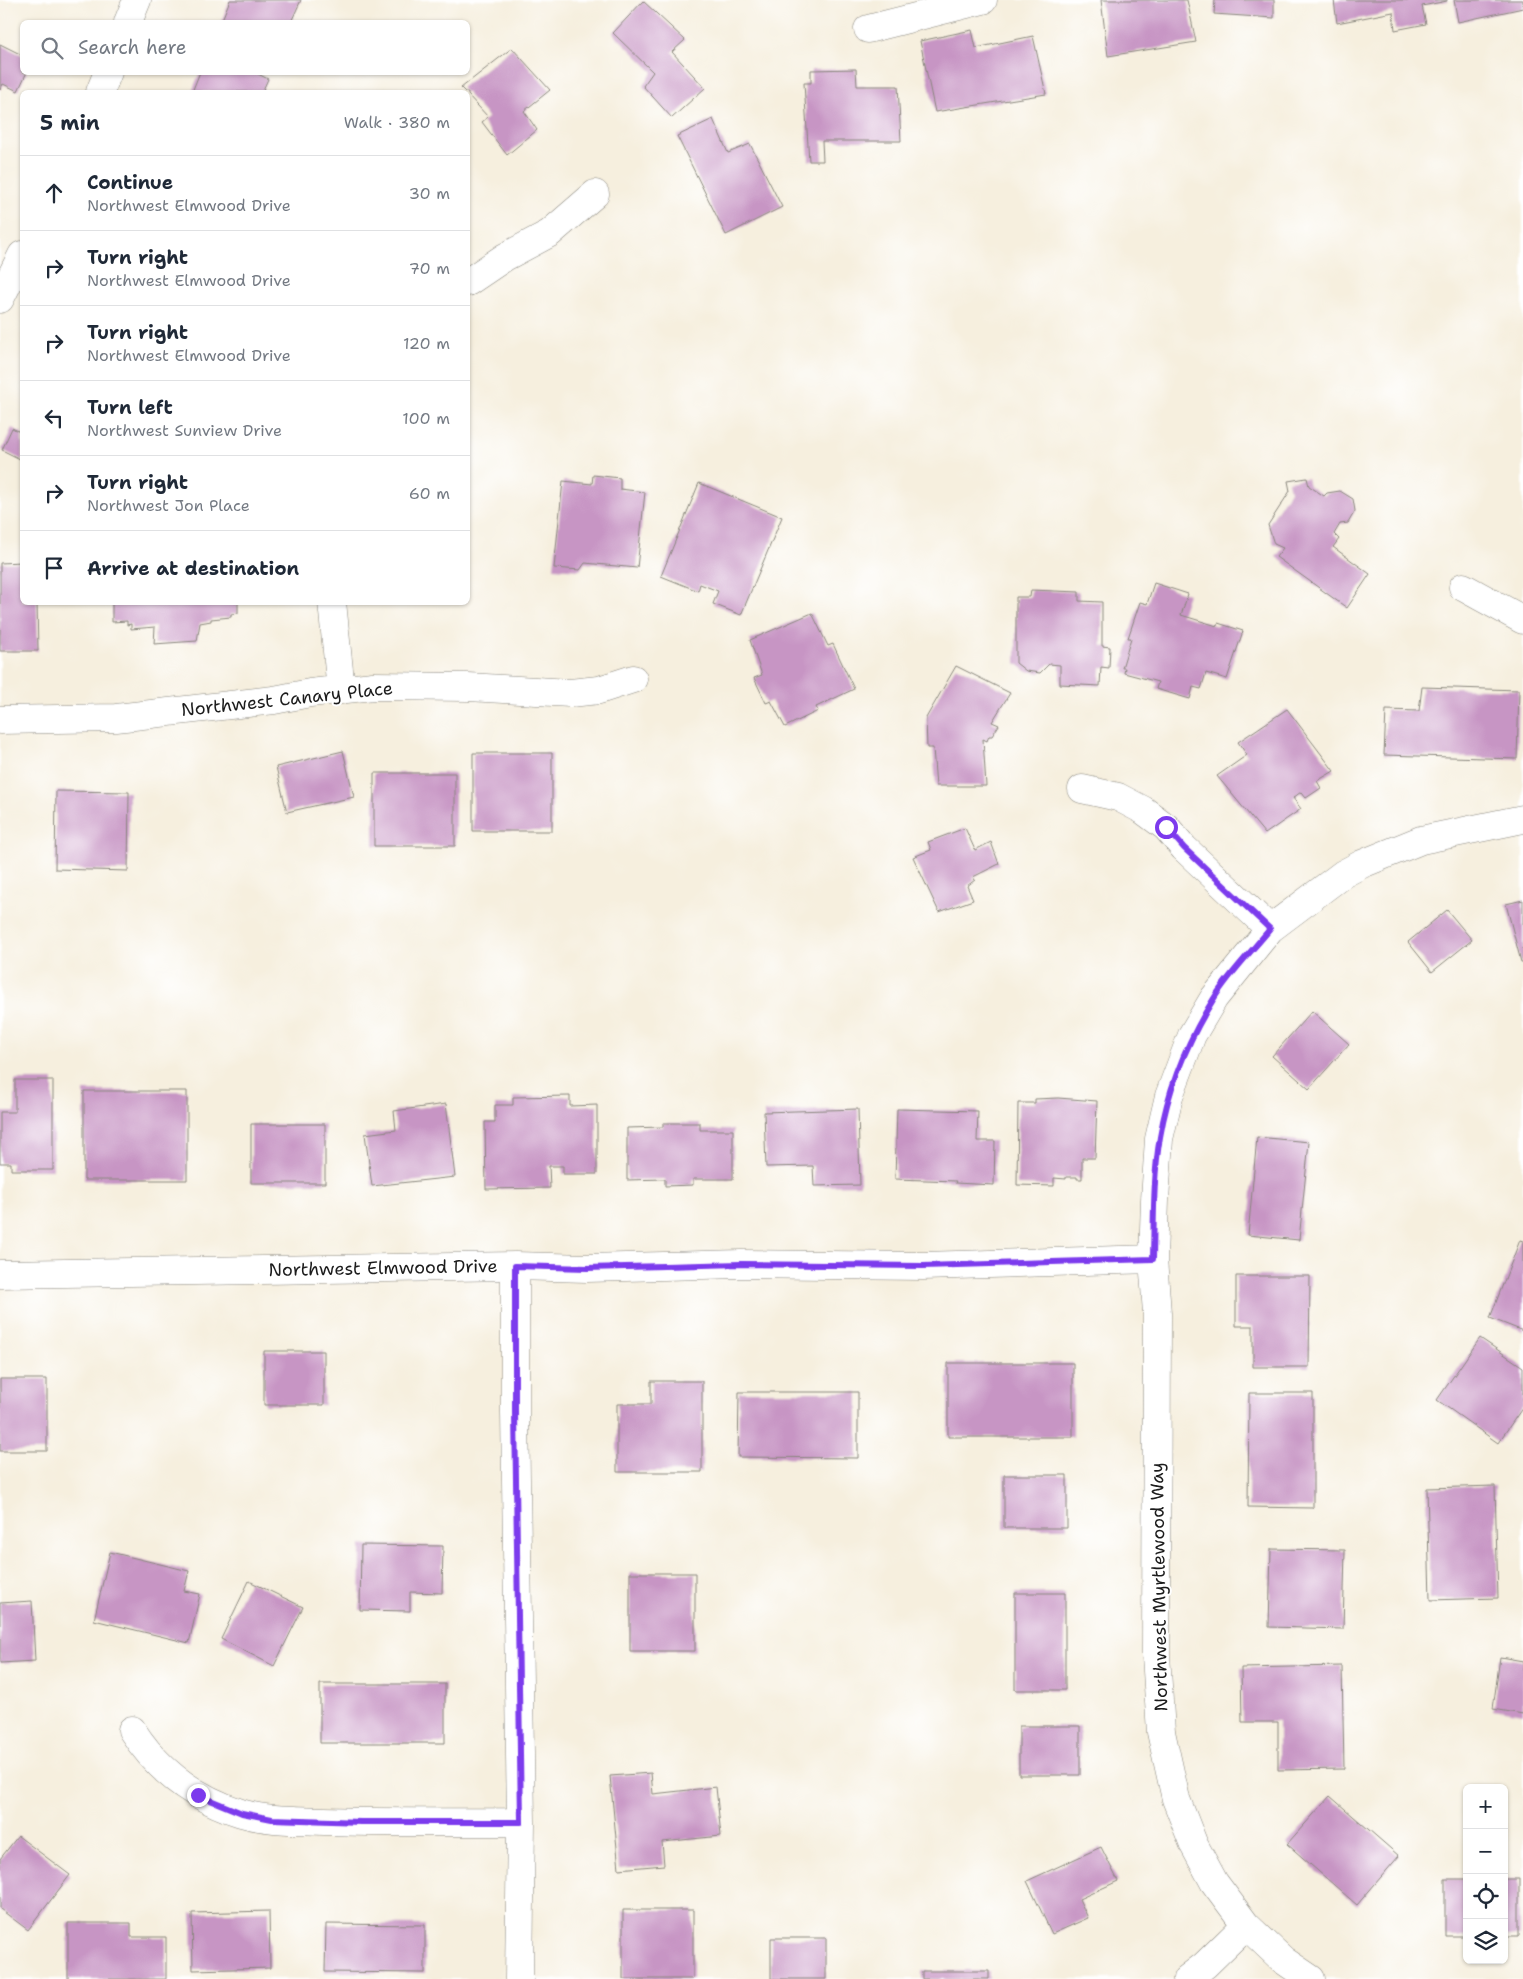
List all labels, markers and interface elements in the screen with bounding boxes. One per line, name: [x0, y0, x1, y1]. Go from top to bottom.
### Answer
search box: [20, 20, 470, 75]
icon: search: [38, 34, 66, 62]
text: Search here: [78, 35, 187, 60]
text: 5 min: [40, 109, 100, 137]
text: Walk · 380 m: [344, 112, 450, 133]
text: Continue: [87, 170, 173, 195]
icon: ahead: [40, 179, 68, 207]
text: 30 m: [409, 183, 450, 204]
text: Northwest Elmwood Drive: [87, 195, 291, 216]
text: Turn right: [87, 245, 188, 270]
icon: right: [40, 254, 68, 282]
text: 70 m: [409, 258, 450, 279]
text: Northwest Elmwood Drive: [87, 270, 291, 291]
text: Turn right: [87, 320, 188, 345]
icon: right: [40, 329, 68, 357]
text: 120 m: [403, 333, 450, 354]
text: Northwest Elmwood Drive: [87, 345, 291, 366]
text: Turn left: [87, 395, 173, 420]
icon: left: [40, 404, 68, 432]
text: 100 m: [402, 408, 450, 429]
text: Northwest Sunview Drive: [87, 420, 282, 441]
text: Turn right: [87, 470, 188, 495]
icon: right: [40, 479, 68, 507]
text: 60 m: [409, 483, 450, 504]
text: Northwest Jon Place: [87, 495, 250, 516]
icon: arrive: [40, 554, 68, 582]
text: Arrive at destination: [87, 556, 299, 581]
street label: Northwest Canary Place: [180, 676, 394, 722]
route start: [1155, 816, 1178, 839]
street label: Northwest Elmwood Drive: [268, 1254, 498, 1282]
street label: Northwest Myrtlewood Way: [1145, 1462, 1173, 1712]
route end: [187, 1784, 210, 1807]
map controls: [1463, 1784, 1508, 1964]
button: +: [1463, 1784, 1508, 1829]
button: −: [1463, 1829, 1508, 1874]
button: locate: [1463, 1874, 1508, 1919]
button: layers: [1463, 1919, 1508, 1964]

